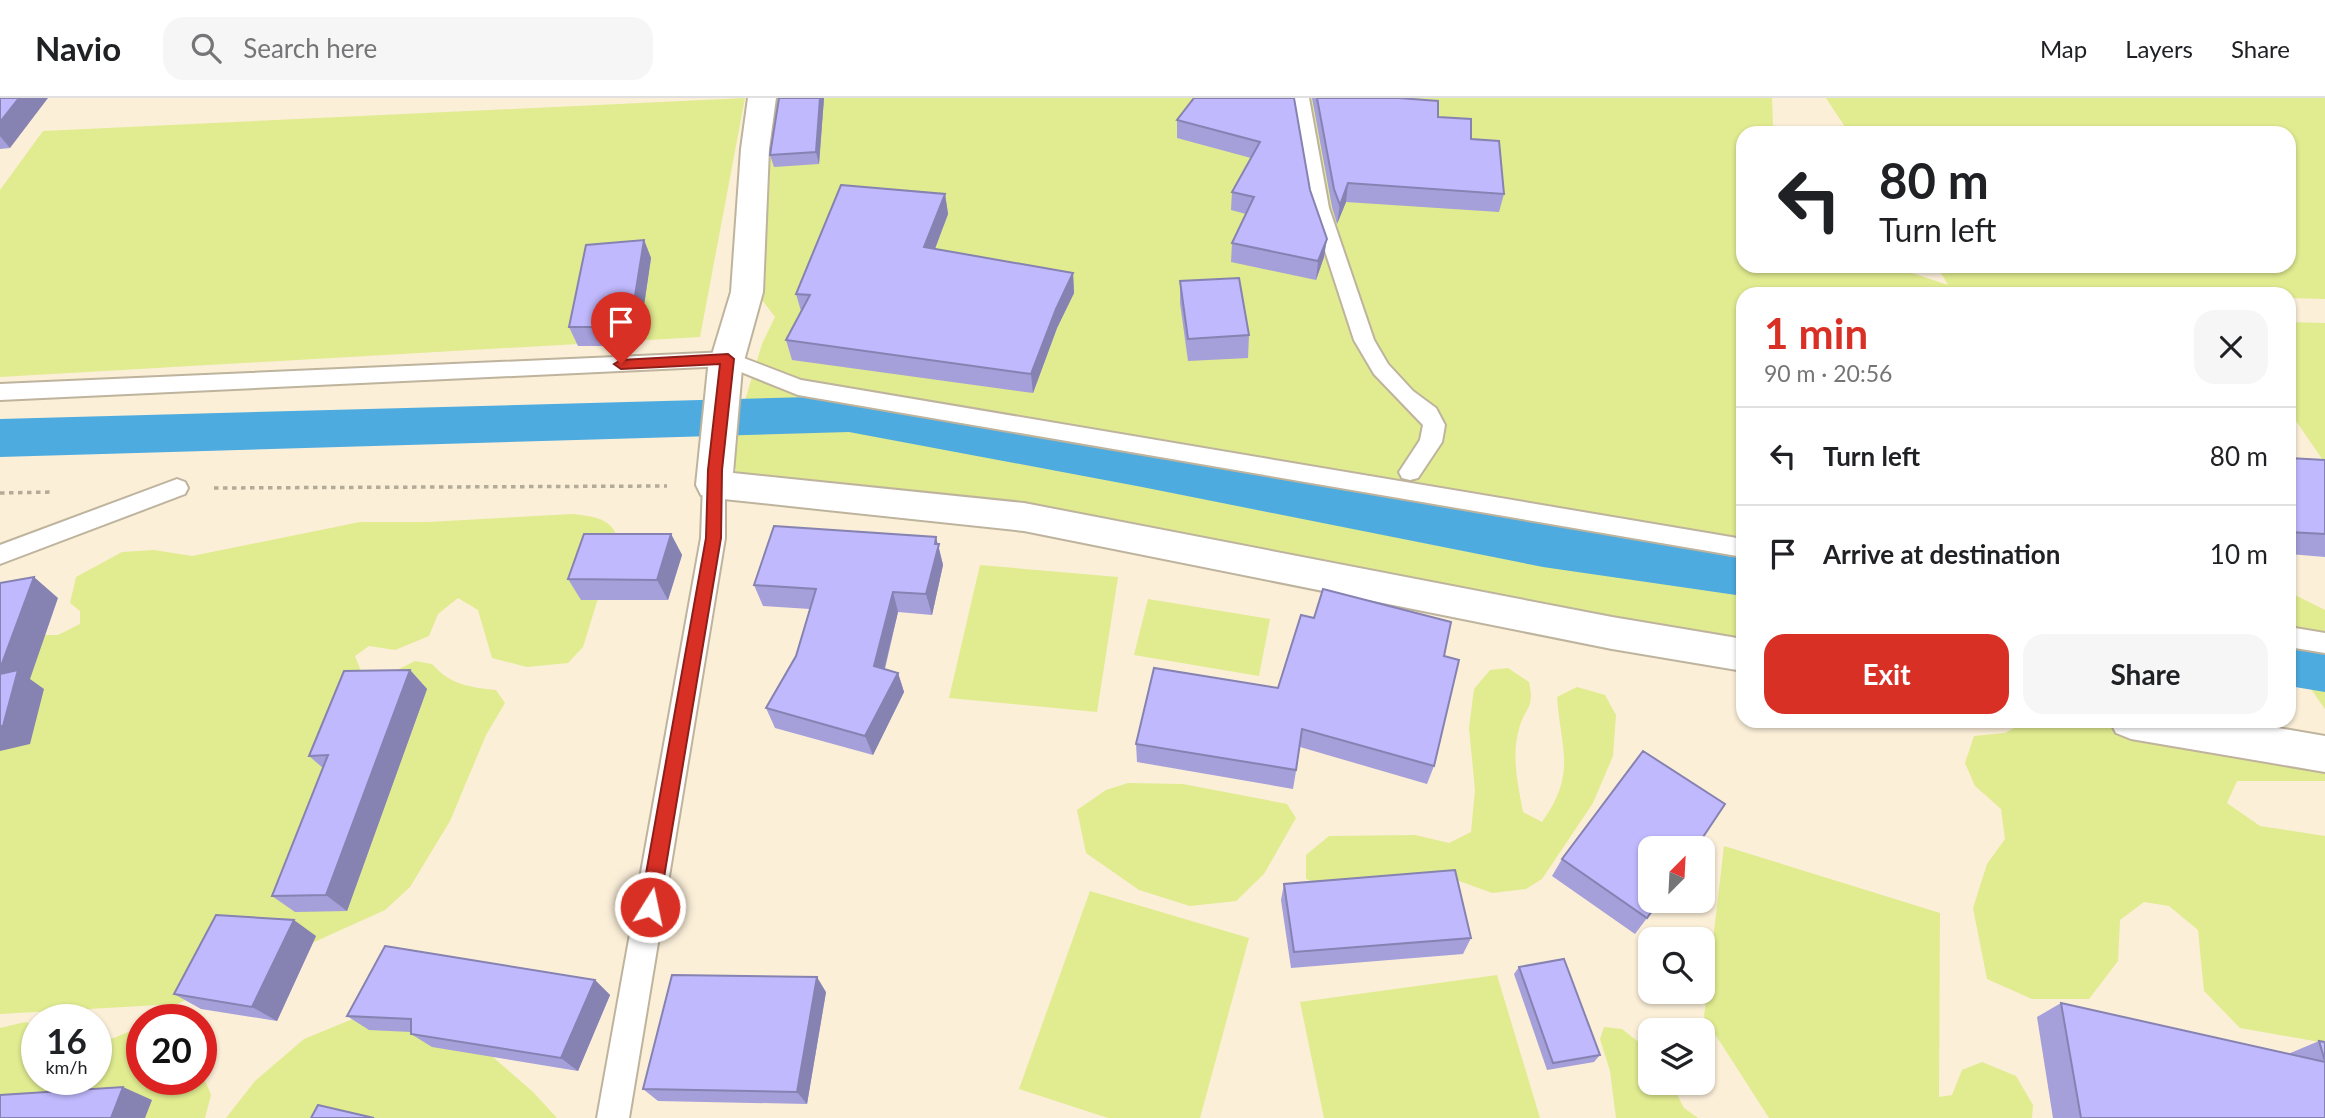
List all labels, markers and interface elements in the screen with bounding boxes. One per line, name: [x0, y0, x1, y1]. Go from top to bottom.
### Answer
search box: [163, 17, 653, 80]
text: Navio: [35, 28, 121, 68]
icon: search: [187, 29, 225, 67]
text: Search here: [243, 32, 377, 64]
text: Map: [2040, 34, 2087, 63]
text: Layers: [2125, 34, 2193, 63]
text: Share: [2231, 34, 2290, 63]
text: 80 m: [1879, 151, 1989, 209]
icon: left: [1764, 154, 1855, 245]
text: Turn left: [1879, 210, 1996, 249]
pin: [591, 292, 651, 364]
icon: arrive: [602, 303, 640, 341]
text: 1 min: [1764, 308, 1868, 358]
button: close: [2194, 310, 2268, 384]
text: 90 m · 20:56: [1764, 359, 1892, 387]
icon: left: [1764, 437, 1802, 475]
text: Turn left: [1823, 440, 1920, 472]
text: 80 m: [2210, 440, 2268, 472]
icon: arrive: [1764, 535, 1802, 573]
text: Arrive at destination: [1823, 538, 2060, 570]
text: 10 m: [2210, 538, 2268, 570]
button: Exit: [1764, 634, 2009, 714]
button: Share: [2023, 634, 2268, 714]
north arrow: [1638, 836, 1715, 914]
map controls: [1638, 836, 1715, 1095]
position arrow: [613, 870, 687, 944]
button: search: [1638, 927, 1715, 1004]
speed limit sign: 20: [126, 1004, 217, 1095]
button: layers: [1638, 1018, 1715, 1095]
text: 16: [46, 1019, 87, 1061]
text: km/h: [45, 1056, 88, 1078]

